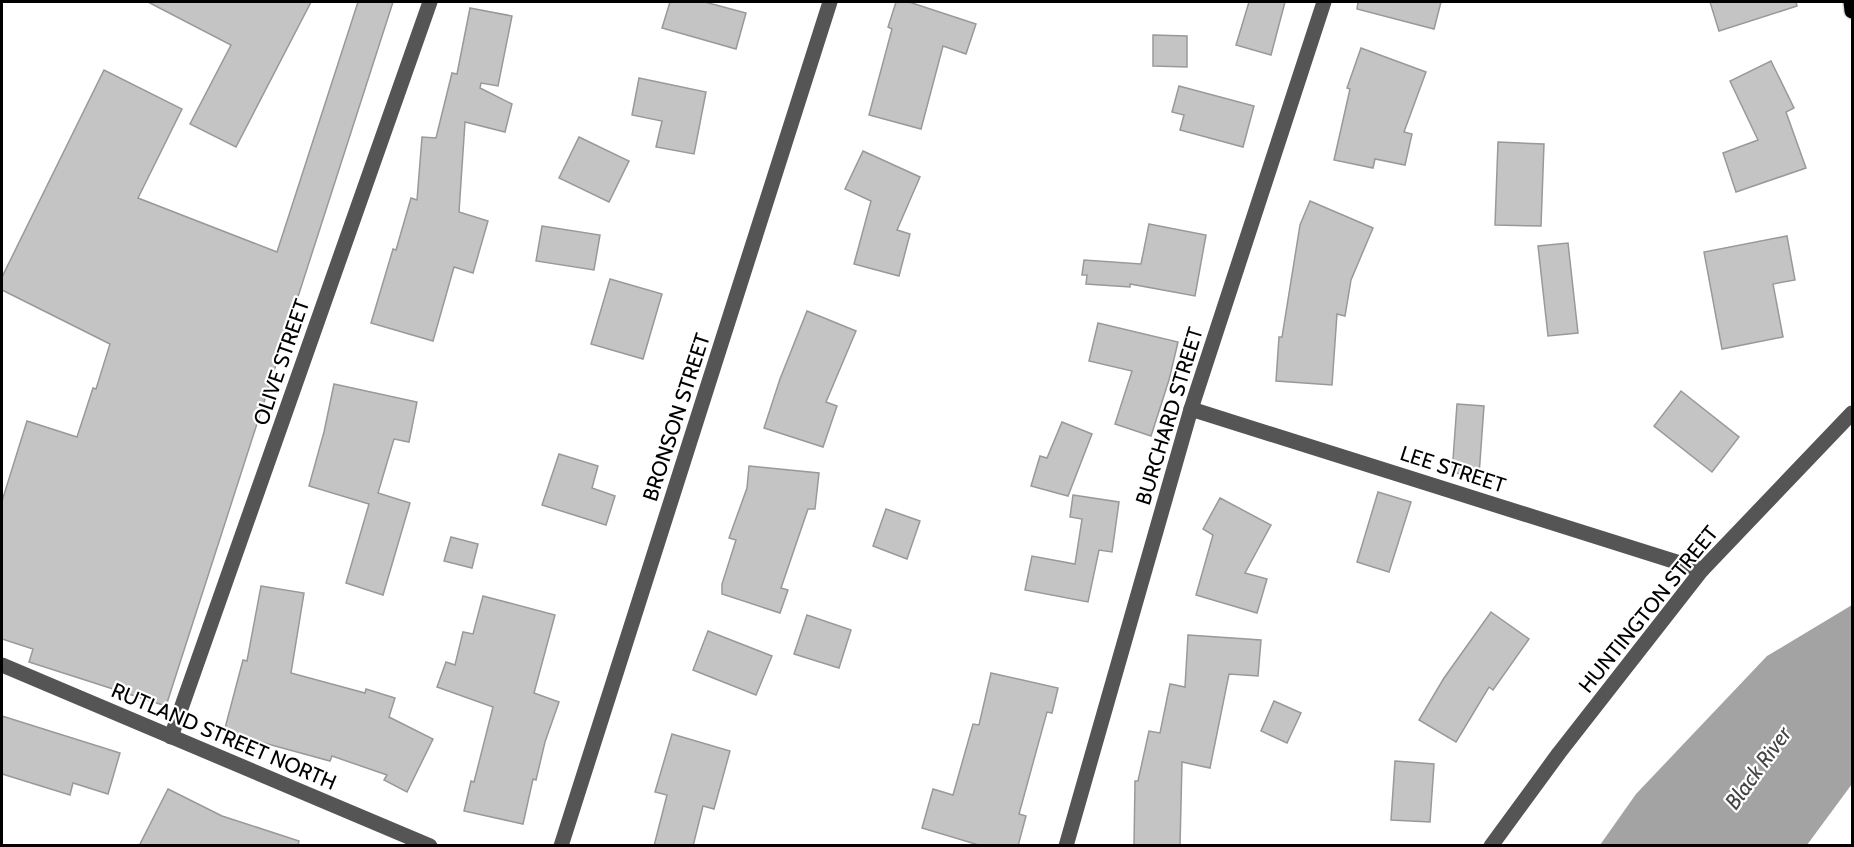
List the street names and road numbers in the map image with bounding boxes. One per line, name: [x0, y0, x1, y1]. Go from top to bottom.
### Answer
street label: OLIVE STREET: [248, 296, 314, 428]
street label: BURCHARD STREET: [1130, 324, 1208, 508]
street label: BRONSON STREET: [637, 330, 715, 504]
street label: LEE STREET: [1397, 440, 1509, 498]
street label: HUNTINGTON STREET: [1573, 521, 1723, 697]
street label: RUTLAND STREET NORTH: [108, 677, 340, 795]

